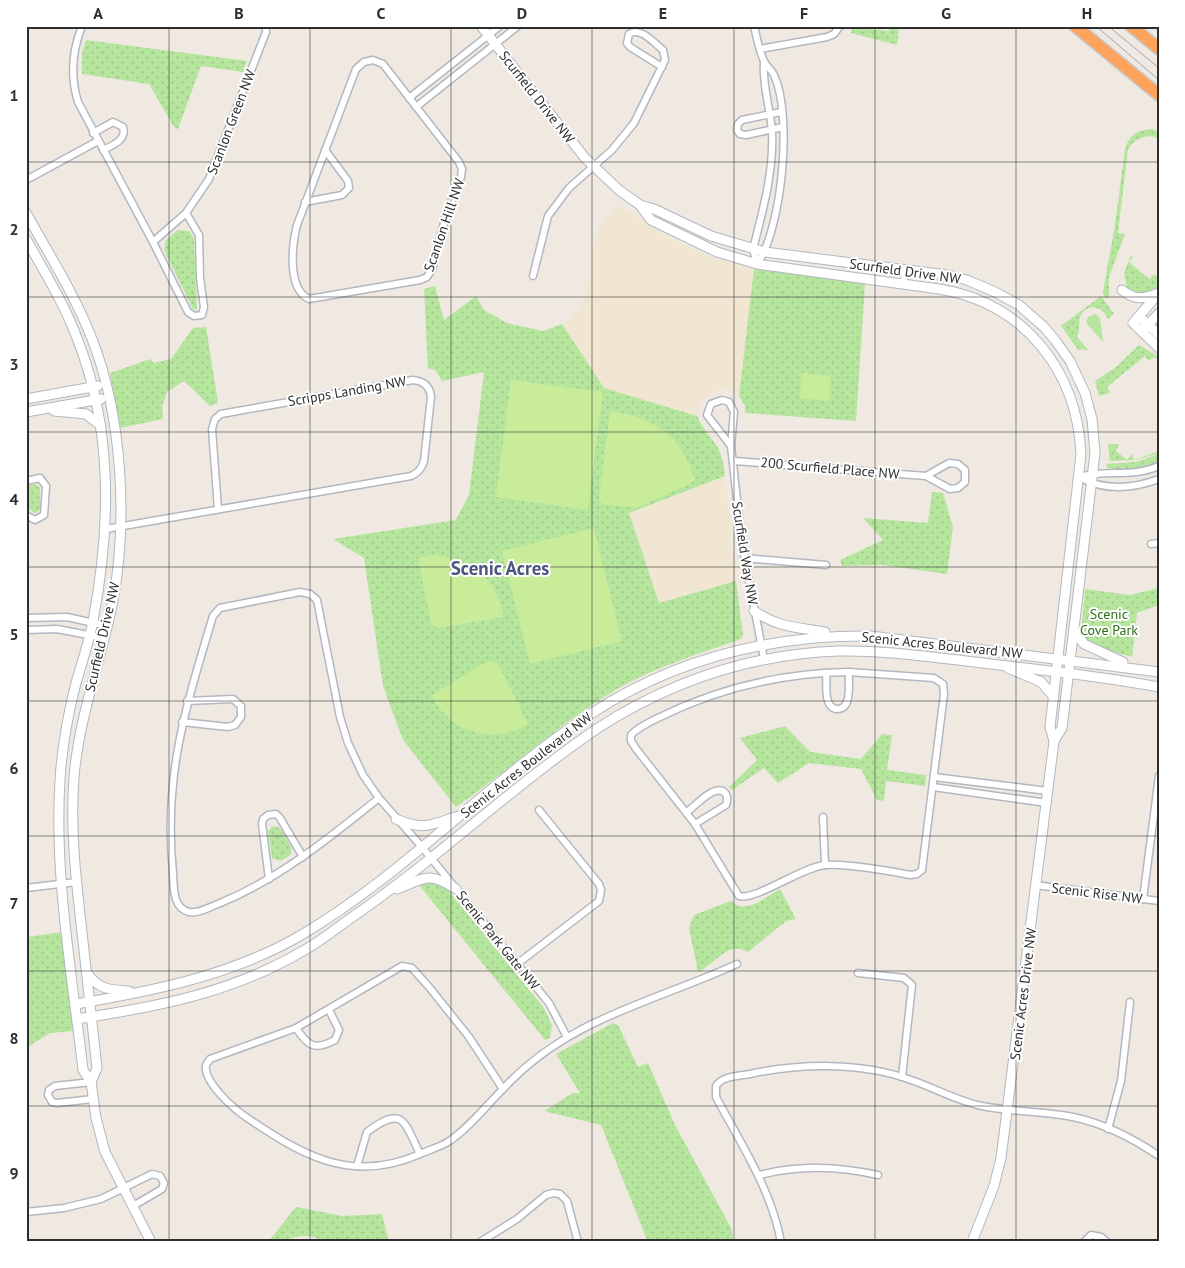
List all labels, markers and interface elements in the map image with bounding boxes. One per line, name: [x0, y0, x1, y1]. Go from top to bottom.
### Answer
text: A: [93, 3, 103, 23]
text: B: [234, 3, 244, 23]
text: C: [377, 3, 386, 23]
text: D: [517, 3, 527, 23]
text: E: [659, 3, 667, 23]
text: F: [800, 3, 808, 23]
text: G: [941, 3, 951, 23]
text: H: [1082, 3, 1092, 23]
street label: Scurfield Drive NW: [495, 47, 579, 147]
street label: Scanlon Green NW: [203, 67, 259, 177]
text: 1: [9, 85, 19, 105]
street label: Scanlon Hill NW: [420, 176, 468, 274]
text: 2: [9, 219, 19, 239]
street label: Scurfield Drive NW: [848, 254, 962, 288]
text: 3: [9, 354, 19, 374]
street label: Scripps Landing NW: [286, 372, 408, 410]
street label: 200 Scurfield Place NW: [760, 453, 901, 483]
text: 4: [9, 489, 19, 509]
street label: Scurfield Way NW: [728, 500, 762, 606]
district label: Scenic Acres: [451, 556, 549, 580]
street label: Scurfield Drive NW: [81, 580, 123, 694]
park label: Scenic Cove Park: [1080, 605, 1138, 639]
text: 5: [9, 624, 19, 644]
street label: Scenic Acres Boulevard NW: [861, 628, 1024, 662]
street label: Scenic Acres Boulevard NW: [457, 708, 596, 822]
text: 6: [9, 758, 19, 778]
street label: Scenic Rise NW: [1050, 878, 1144, 908]
street label: Scenic Park Gate NW: [452, 887, 544, 994]
text: 7: [9, 893, 19, 913]
street label: Scenic Acres Drive NW: [1006, 926, 1040, 1061]
text: 8: [9, 1028, 19, 1048]
text: 9: [9, 1163, 19, 1183]

